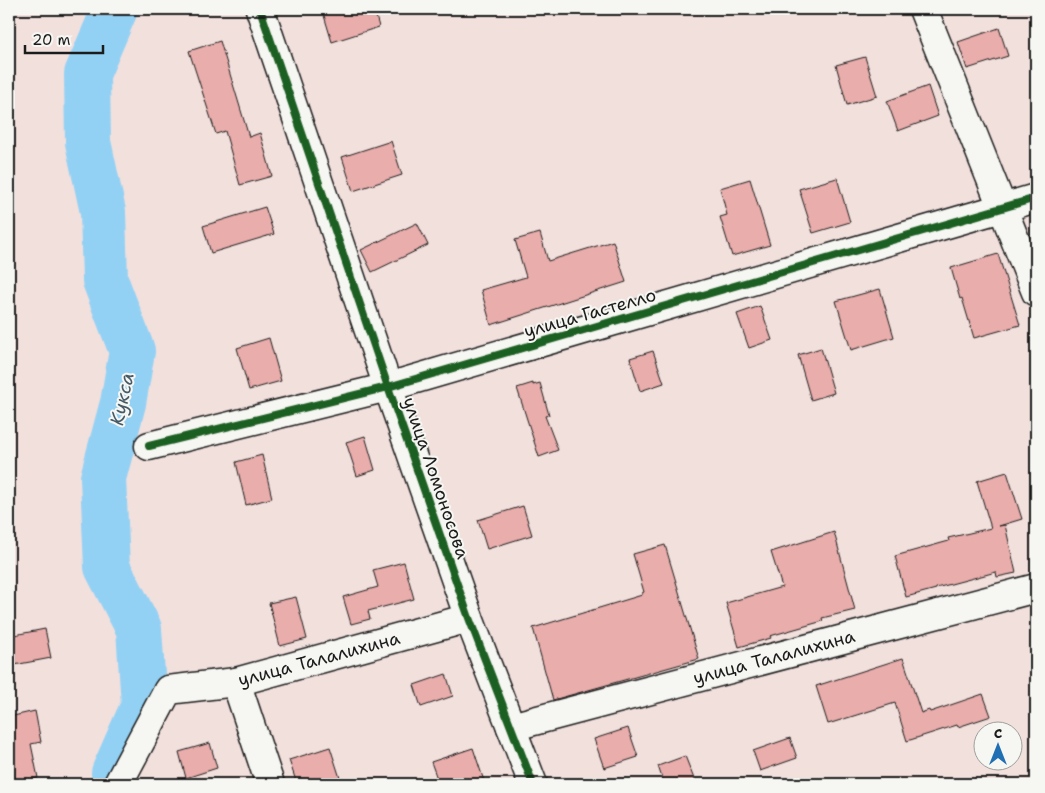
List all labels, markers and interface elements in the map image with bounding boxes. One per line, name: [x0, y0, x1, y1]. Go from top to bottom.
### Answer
scale bar: [25, 22, 102, 54]
text: 20 m: [32, 30, 71, 50]
street label: улица Гастелло: [521, 283, 659, 343]
water label: Кукса: [104, 370, 140, 428]
street label: улица Ломоносова: [397, 394, 475, 562]
street label: улица Талалихина: [690, 624, 858, 690]
street label: улица Талалихина: [235, 626, 403, 692]
north arrow: [972, 720, 1022, 770]
text: С: [994, 724, 1002, 742]

